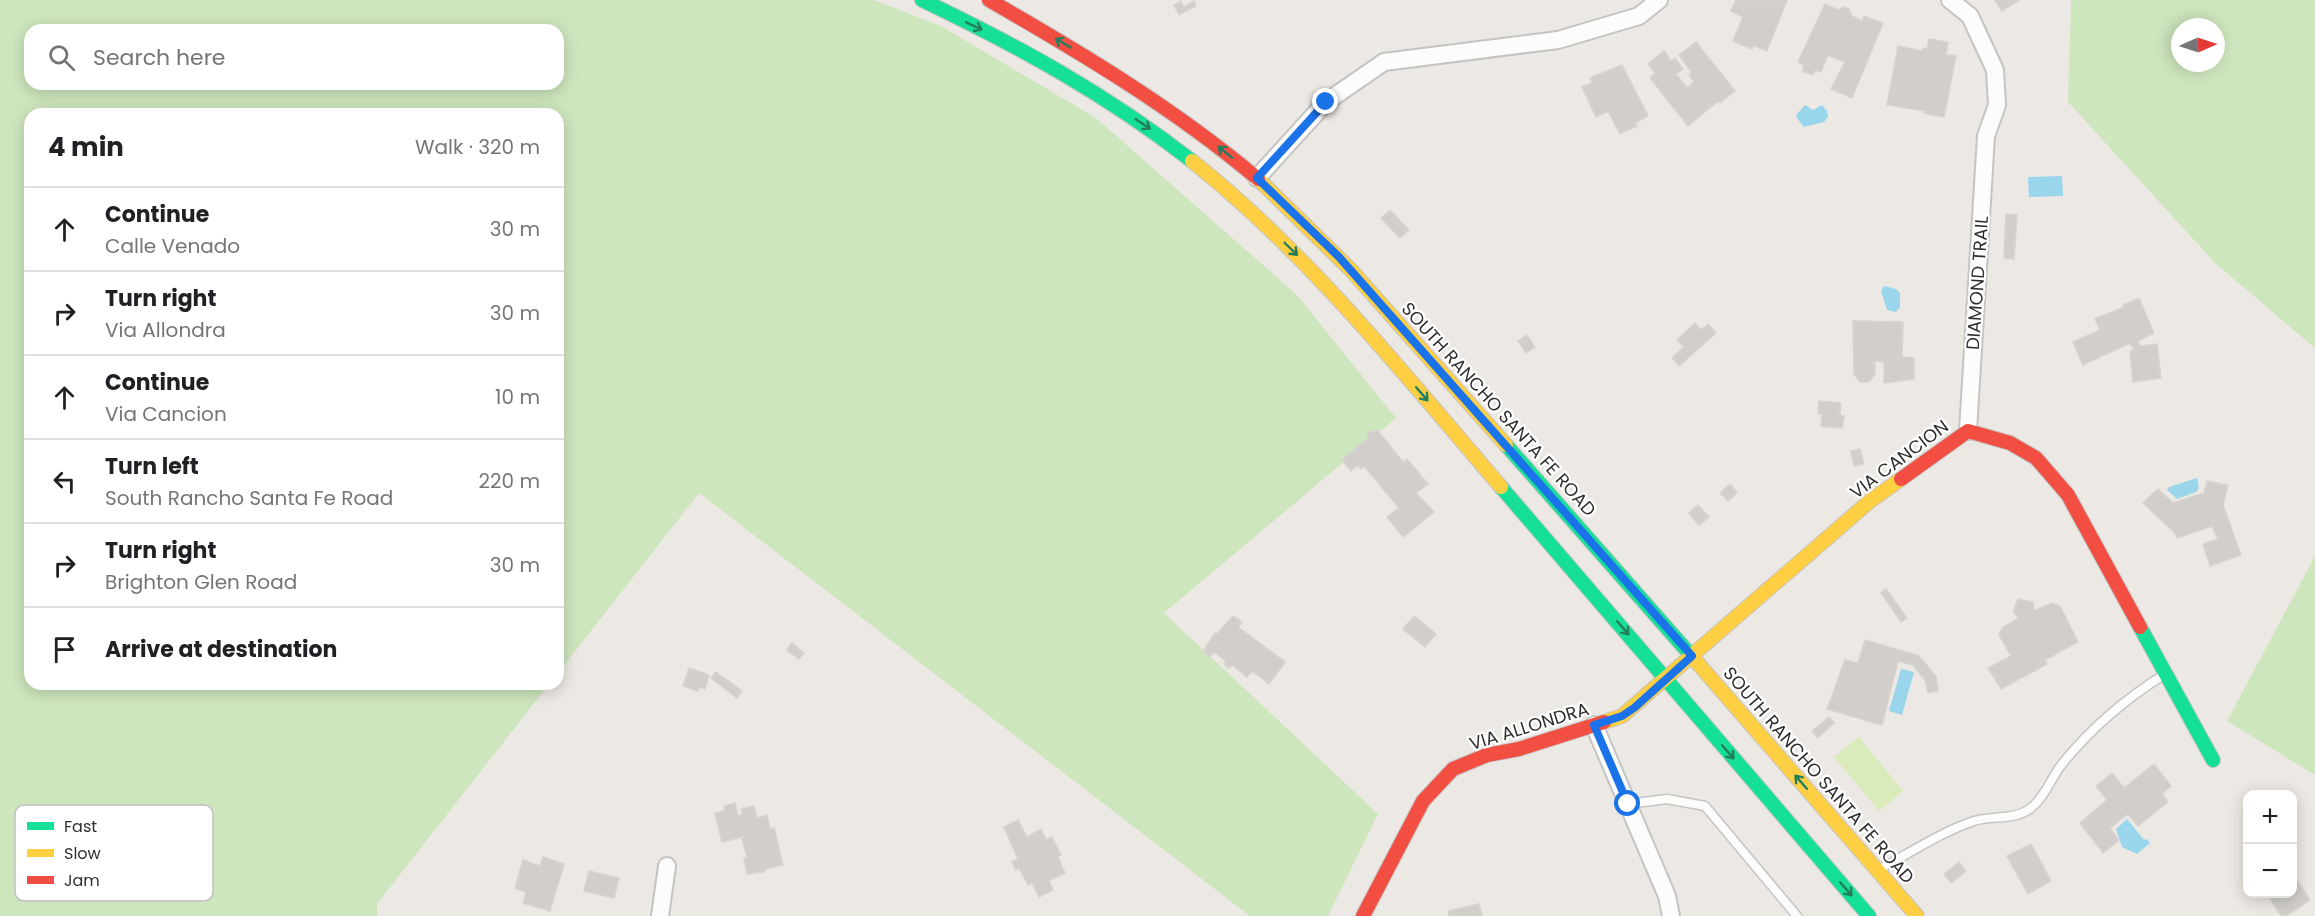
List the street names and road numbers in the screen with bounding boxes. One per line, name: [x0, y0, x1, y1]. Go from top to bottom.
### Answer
street label: DIAMOND TRAIL: [1960, 215, 1994, 351]
street label: SOUTH RANCHO SANTA FE ROAD: [1396, 297, 1602, 521]
street label: VIA CANCION: [1845, 414, 1953, 504]
street label: SOUTH RANCHO SANTA FE ROAD: [1718, 661, 1920, 889]
street label: VIA ALLONDRA: [1466, 696, 1592, 756]

